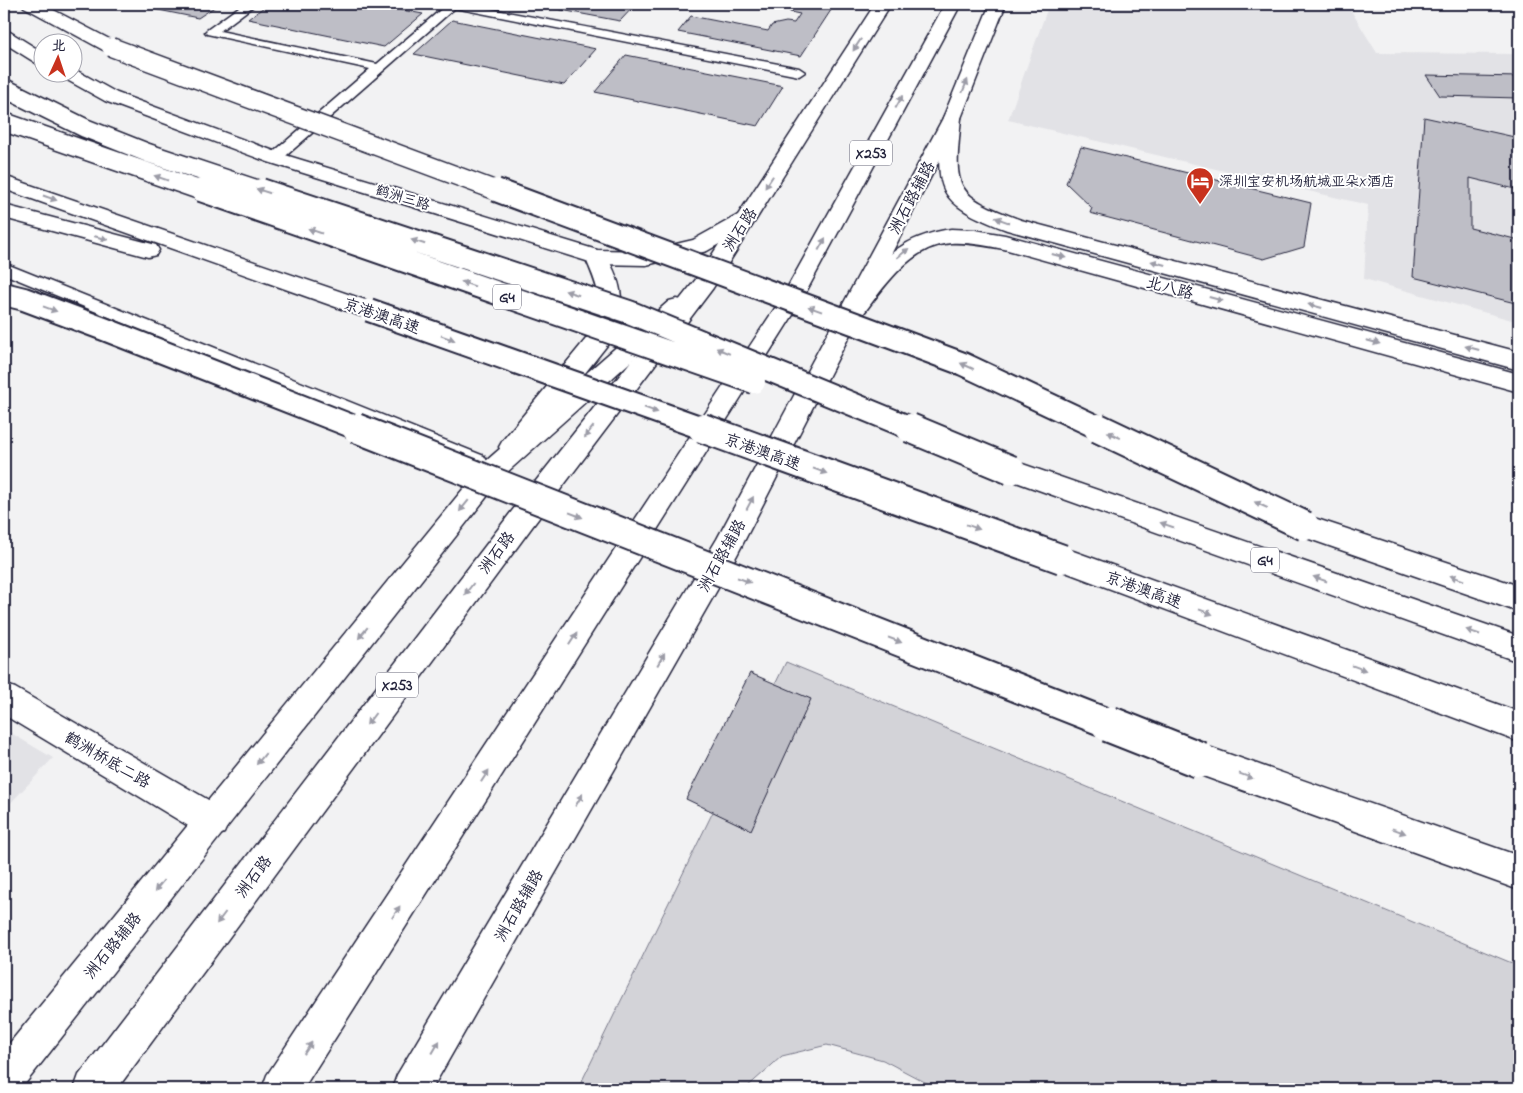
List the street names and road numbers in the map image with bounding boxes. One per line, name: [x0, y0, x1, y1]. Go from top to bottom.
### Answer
road number: X253: [850, 140, 892, 166]
street label: 洲石路辅路: [883, 157, 942, 239]
street label: 鹤洲三路: [373, 180, 432, 217]
street label: 洲石路: [718, 203, 764, 257]
street label: 北八路: [1143, 271, 1196, 307]
road number: G4: [493, 284, 521, 310]
street label: 京港澳高速: [340, 293, 423, 341]
street label: 京港澳高速: [721, 428, 804, 478]
street label: 洲石路辅路: [693, 515, 753, 597]
street label: 洲石路: [474, 527, 522, 580]
road number: G4: [1251, 548, 1279, 572]
street label: 京港澳高速: [1102, 566, 1185, 616]
road number: X253: [376, 672, 418, 698]
street label: 鹤洲桥底二路: [59, 726, 155, 795]
street label: 洲石路: [231, 851, 279, 904]
street label: 洲石路辅路: [489, 865, 550, 947]
street label: 洲石路辅路: [79, 908, 148, 985]

